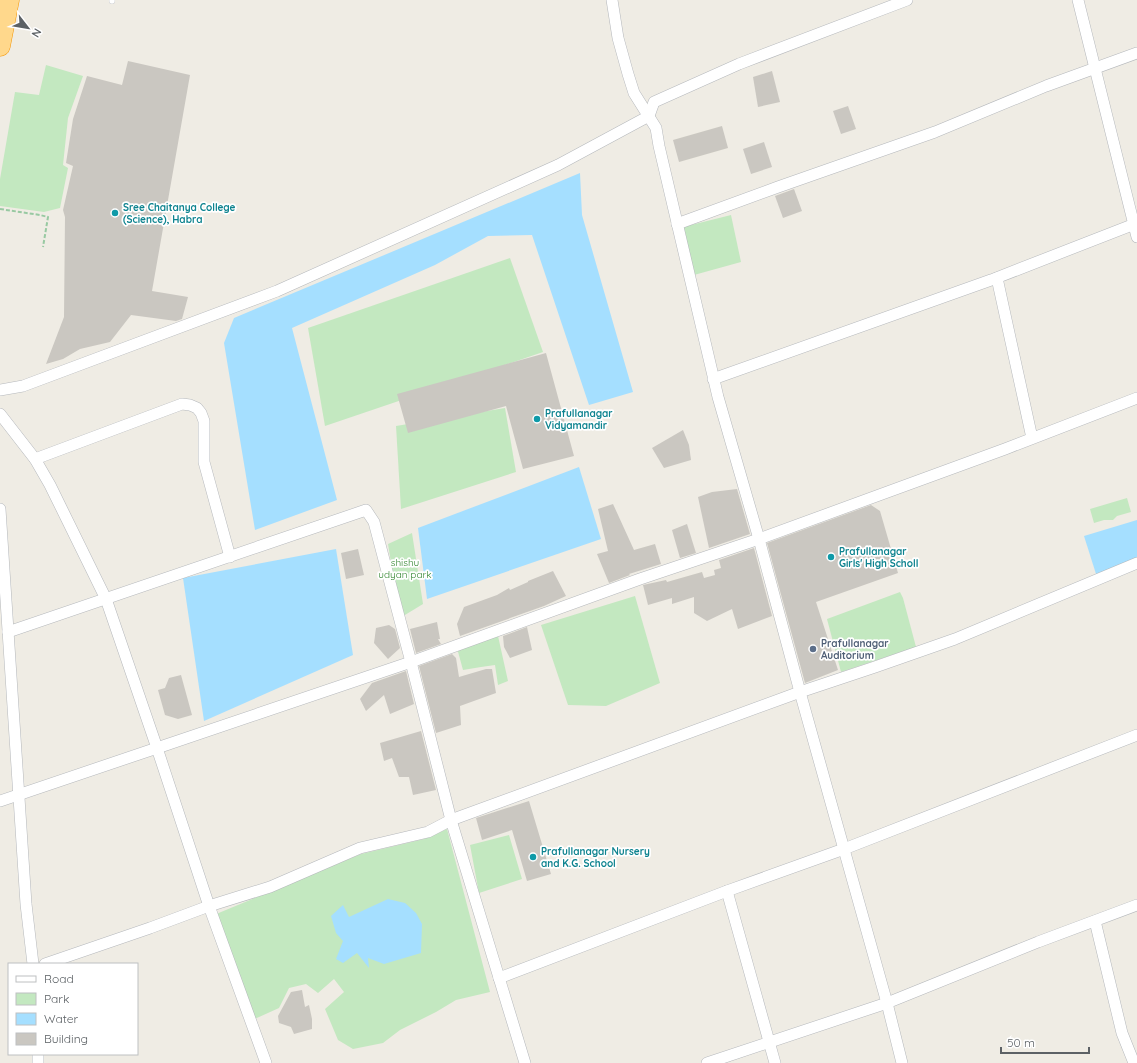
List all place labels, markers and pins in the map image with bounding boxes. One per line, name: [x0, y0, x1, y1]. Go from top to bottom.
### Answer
place label: Sree Chaitanya College (Science), Habra: [123, 201, 236, 226]
marker: Sree Chaitanya College (Science), Habra: [110, 208, 120, 218]
place label: Prafullanagar Vidyamandir: [545, 407, 613, 432]
marker: Prafullanagar Vidyamandir: [532, 414, 542, 424]
place label: Prafullanagar Girls' High Scholl: [839, 545, 918, 570]
marker: Prafullanagar Girls' High Scholl: [826, 552, 836, 562]
place label: Prafullanagar Auditorium: [821, 637, 889, 662]
marker: Prafullanagar Auditorium: [808, 644, 818, 654]
place label: Prafullanagar Nursery and K.G. School: [541, 845, 650, 870]
marker: Prafullanagar Nursery and K.G. School: [528, 852, 538, 862]

